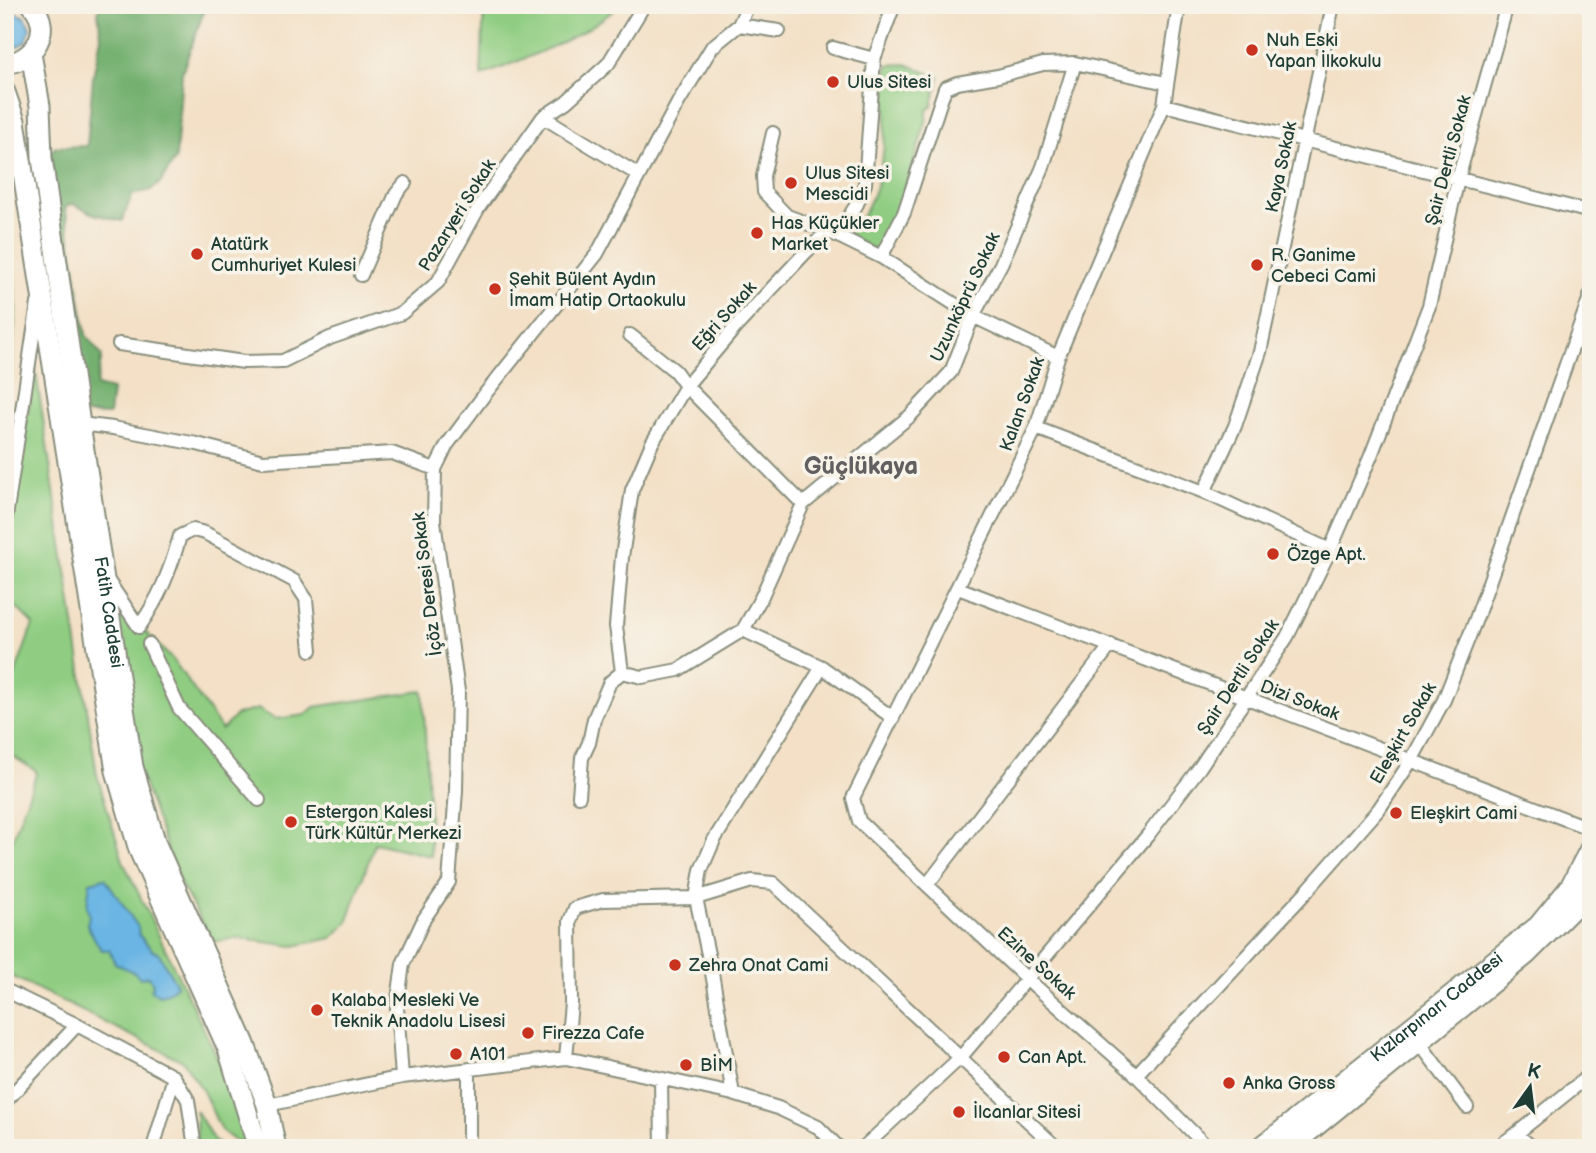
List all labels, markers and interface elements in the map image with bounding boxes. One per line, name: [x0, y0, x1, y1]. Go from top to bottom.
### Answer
place label: Nuh Eski Yapan İlkokulu: [1265, 30, 1382, 72]
marker: Nuh Eski Yapan İlkokulu: [1244, 42, 1260, 58]
place label: Ulus Sitesi: [847, 72, 932, 93]
marker: Ulus Sitesi: [825, 74, 841, 90]
street label: Şair Dertli Sokak: [1421, 93, 1476, 227]
street label: Kaya Sokak: [1262, 119, 1301, 215]
street label: Pazaryeri Sokak: [415, 155, 500, 275]
place label: Ulus Sitesi Mescidi: [805, 163, 890, 205]
marker: Ulus Sitesi Mescidi: [783, 175, 799, 191]
place label: Has Küçükler Market: [771, 213, 880, 255]
marker: Has Küçükler Market: [749, 225, 765, 241]
street label: Uzunköprü Sokak: [926, 229, 1005, 365]
place label: Atatürk Cumhuriyet Kulesi: [211, 234, 356, 276]
place label: R. Ganime Cebeci Cami: [1271, 245, 1376, 287]
marker: Atatürk Cumhuriyet Kulesi: [189, 246, 205, 262]
marker: R. Ganime Cebeci Cami: [1249, 257, 1265, 273]
place label: Şehit Bülent Aydın İmam Hatip Ortaokulu: [509, 269, 686, 311]
street label: Eğri Sokak: [688, 277, 761, 355]
marker: Şehit Bülent Aydın İmam Hatip Ortaokulu: [487, 281, 503, 297]
street label: Kalan Sokak: [996, 354, 1049, 454]
district label: Güçlükaya: [804, 452, 918, 481]
street label: İçöz Deresi Sokak: [407, 511, 447, 657]
place label: Özge Apt.: [1287, 543, 1366, 565]
marker: Özge Apt.: [1265, 546, 1281, 562]
street label: Fatih Caddesi: [90, 555, 128, 670]
street label: Şair Dertli Sokak: [1193, 615, 1284, 739]
street label: Dizi Sokak: [1257, 676, 1343, 725]
street label: Eleşkirt Sokak: [1366, 679, 1441, 788]
place label: Estergon Kalesi Türk Kültür Merkezi: [305, 802, 462, 844]
place label: Eleşkirt Cami: [1410, 803, 1518, 824]
marker: Eleşkirt Cami: [1388, 805, 1404, 821]
marker: Estergon Kalesi Türk Kültür Merkezi: [283, 814, 299, 830]
street label: Ezine Sokak: [993, 923, 1080, 1004]
street label: Kızlarpınarı Caddesi: [1367, 948, 1507, 1067]
place label: Zehra Onat Cami: [688, 955, 828, 976]
marker: Zehra Onat Cami: [667, 957, 683, 973]
place label: Kalaba Mesleki Ve Teknik Anadolu Lisesi: [331, 990, 506, 1032]
marker: Kalaba Mesleki Ve Teknik Anadolu Lisesi: [309, 1002, 325, 1018]
place label: Firezza Cafe: [542, 1023, 645, 1044]
marker: Firezza Cafe: [520, 1025, 536, 1041]
place label: A101: [470, 1044, 506, 1065]
marker: A101: [448, 1046, 464, 1062]
place label: Can Apt.: [1018, 1047, 1086, 1068]
marker: Can Apt.: [996, 1049, 1012, 1065]
north arrow: [1494, 1052, 1564, 1122]
place label: BİM: [700, 1054, 733, 1076]
marker: BİM: [678, 1057, 694, 1073]
text: K: [1525, 1059, 1543, 1085]
place label: Anka Gross: [1243, 1073, 1335, 1094]
marker: Anka Gross: [1221, 1075, 1237, 1091]
place label: İlcanlar Sitesi: [973, 1101, 1081, 1123]
marker: İlcanlar Sitesi: [951, 1104, 967, 1120]

